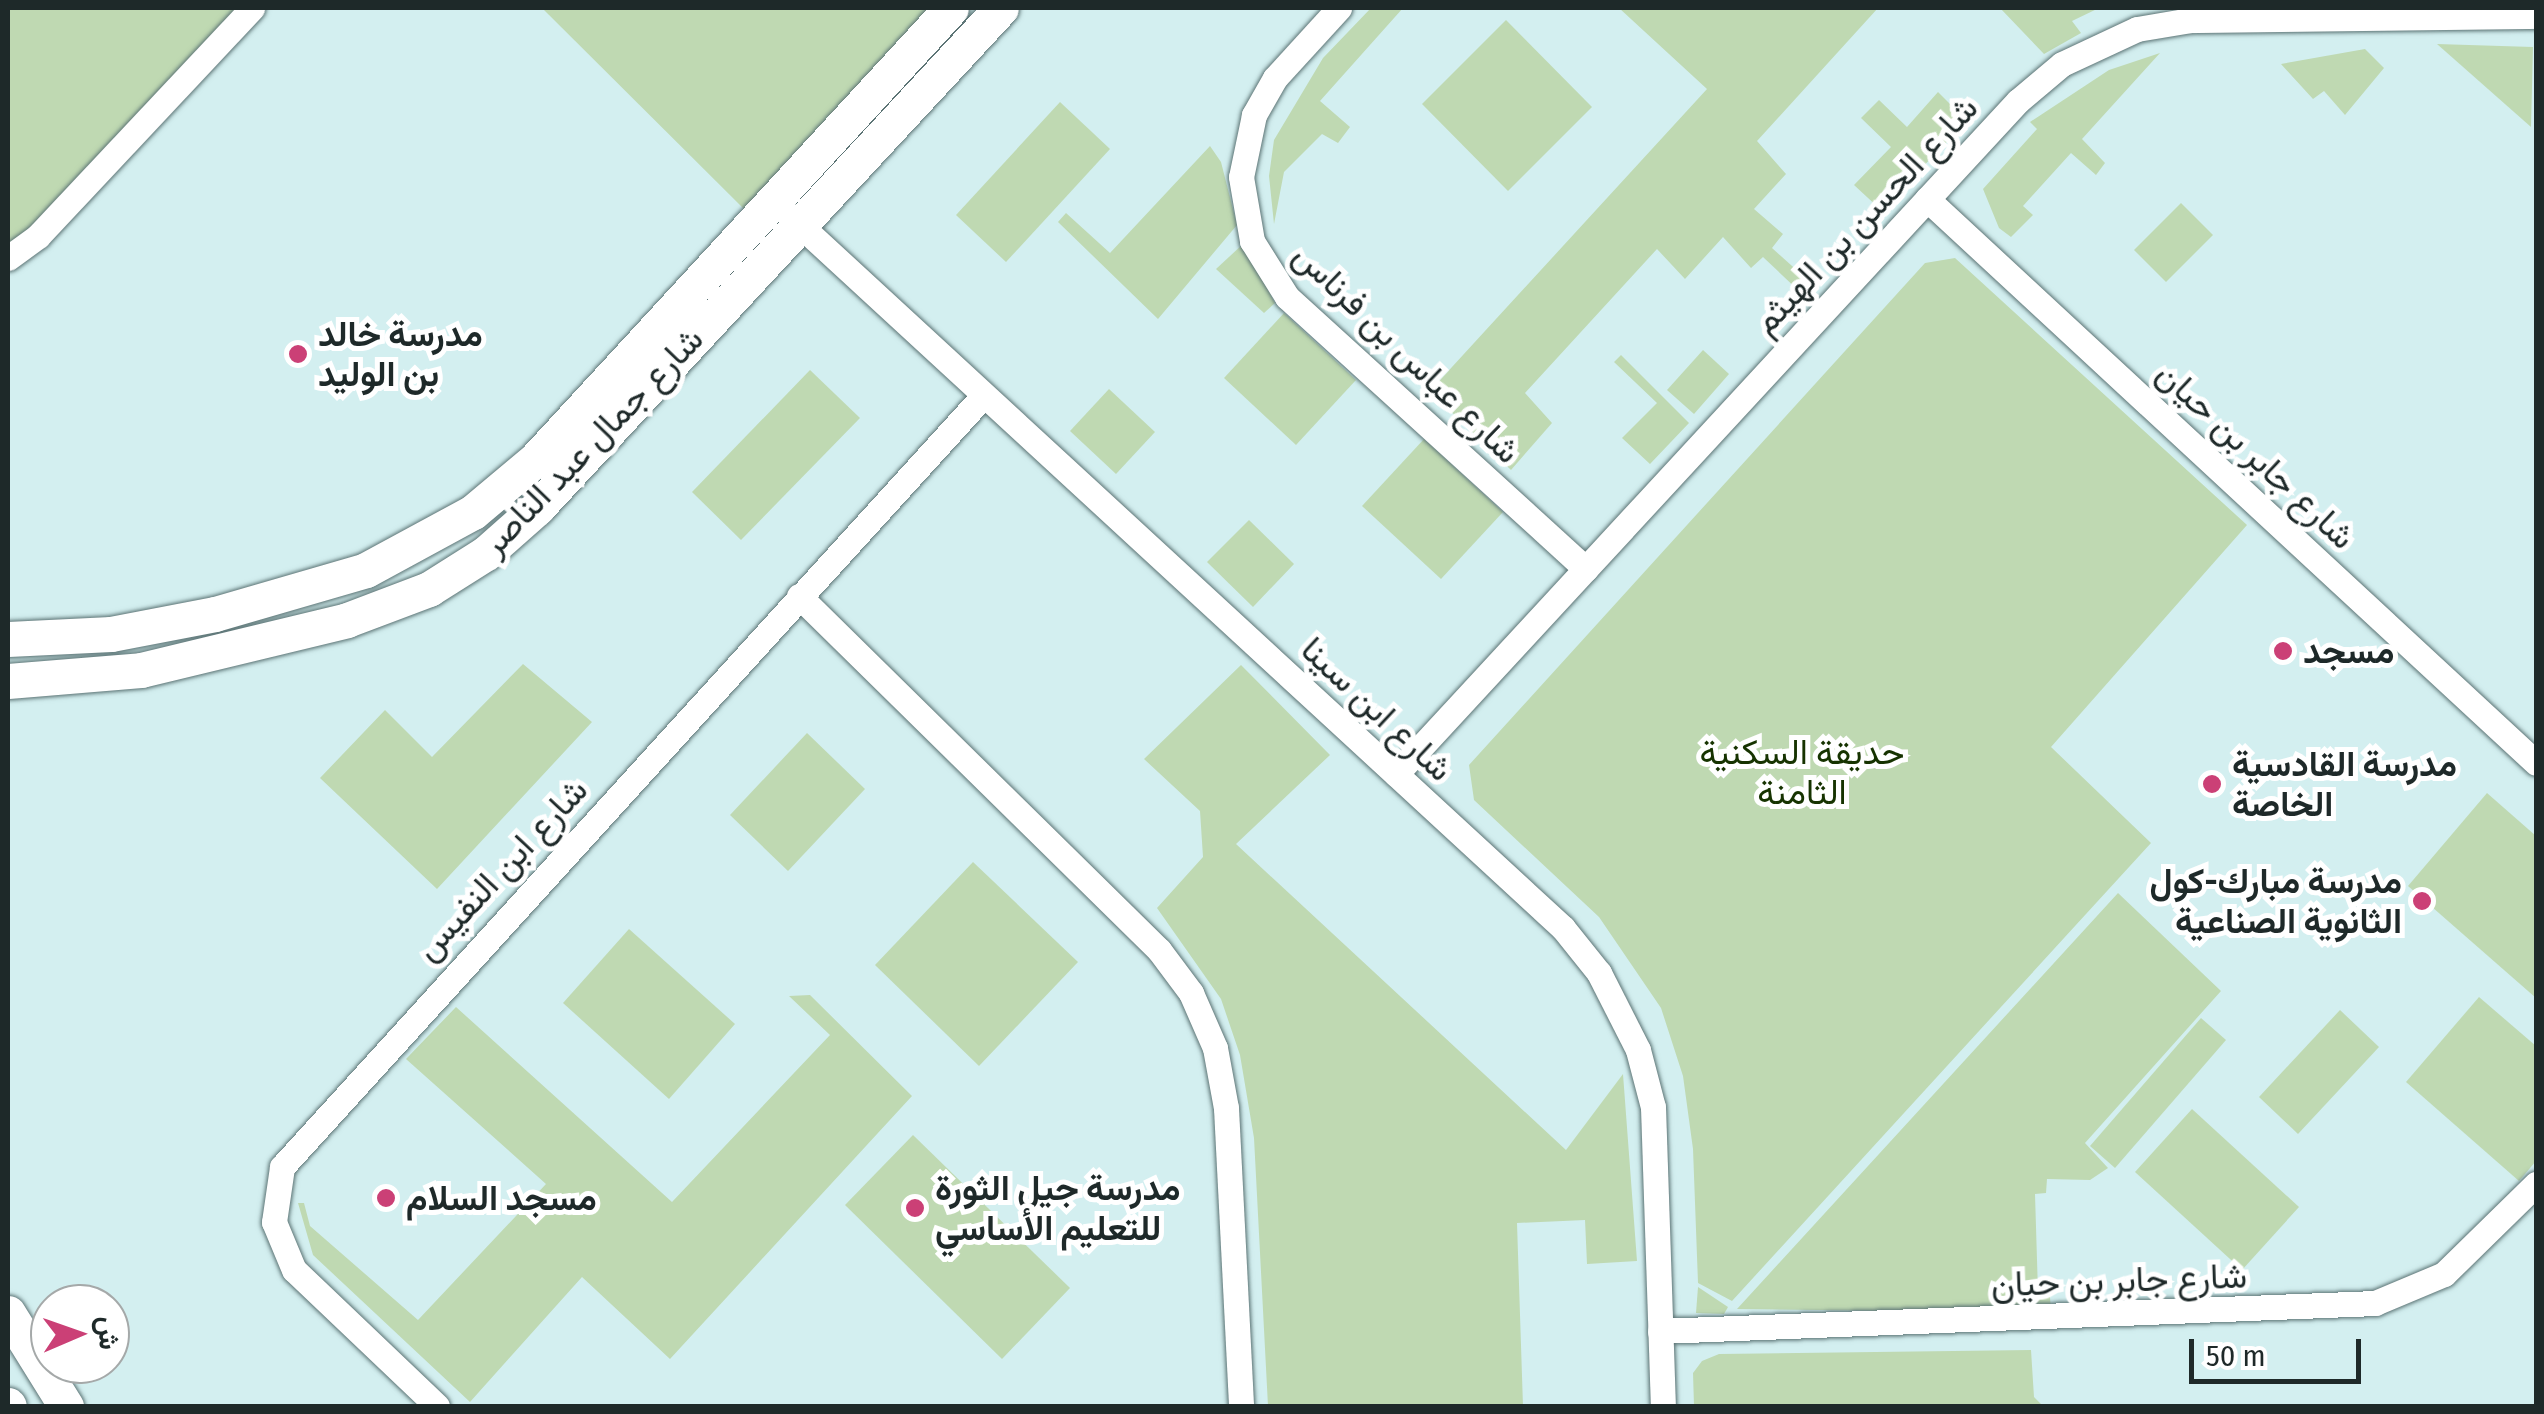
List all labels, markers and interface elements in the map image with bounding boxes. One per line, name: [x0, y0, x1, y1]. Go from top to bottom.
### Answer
street label: شارع الحسن بن الهيثم: [1744, 87, 1986, 343]
street label: شارع عباس بن فرناس: [1285, 234, 1529, 472]
place label: مدرسة خالد بن الوليد: [318, 313, 483, 395]
street label: شارع جمال عبد الناصر: [472, 318, 712, 564]
marker: مدرسة خالد بن الوليد: [287, 343, 309, 365]
street label: شارع جابر بن حيان: [2148, 352, 2364, 558]
street label: شارع ابن سينا: [1293, 628, 1461, 790]
place label: مسجد: [2303, 630, 2394, 672]
marker: مسجد: [2272, 640, 2294, 662]
park label: حديقة السكنية الثامنة: [1699, 731, 1905, 813]
place label: مدرسة القادسية الخاصة: [2232, 743, 2457, 825]
street label: شارع ابن النفيس: [406, 769, 596, 969]
marker: مدرسة القادسية الخاصة: [2201, 773, 2223, 795]
place label: مدرسة مبارك-كول الثانوية الصناعية: [2150, 860, 2402, 942]
marker: مدرسة مبارك-كول الثانوية الصناعية: [2411, 890, 2433, 912]
place label: مدرسة جيل الثورة للتعليم الأساسي: [935, 1167, 1180, 1249]
place label: مسجد السلام: [406, 1177, 597, 1219]
marker: مسجد السلام: [375, 1187, 397, 1209]
marker: مدرسة جيل الثورة للتعليم الأساسي: [904, 1197, 926, 1219]
street label: شارع جابر بن حيان: [1990, 1255, 2248, 1305]
north arrow: [30, 1284, 130, 1384]
text: ش: [91, 1316, 126, 1350]
scale bar: [2194, 1319, 2366, 1381]
text: 50 m: [2206, 1338, 2266, 1374]

